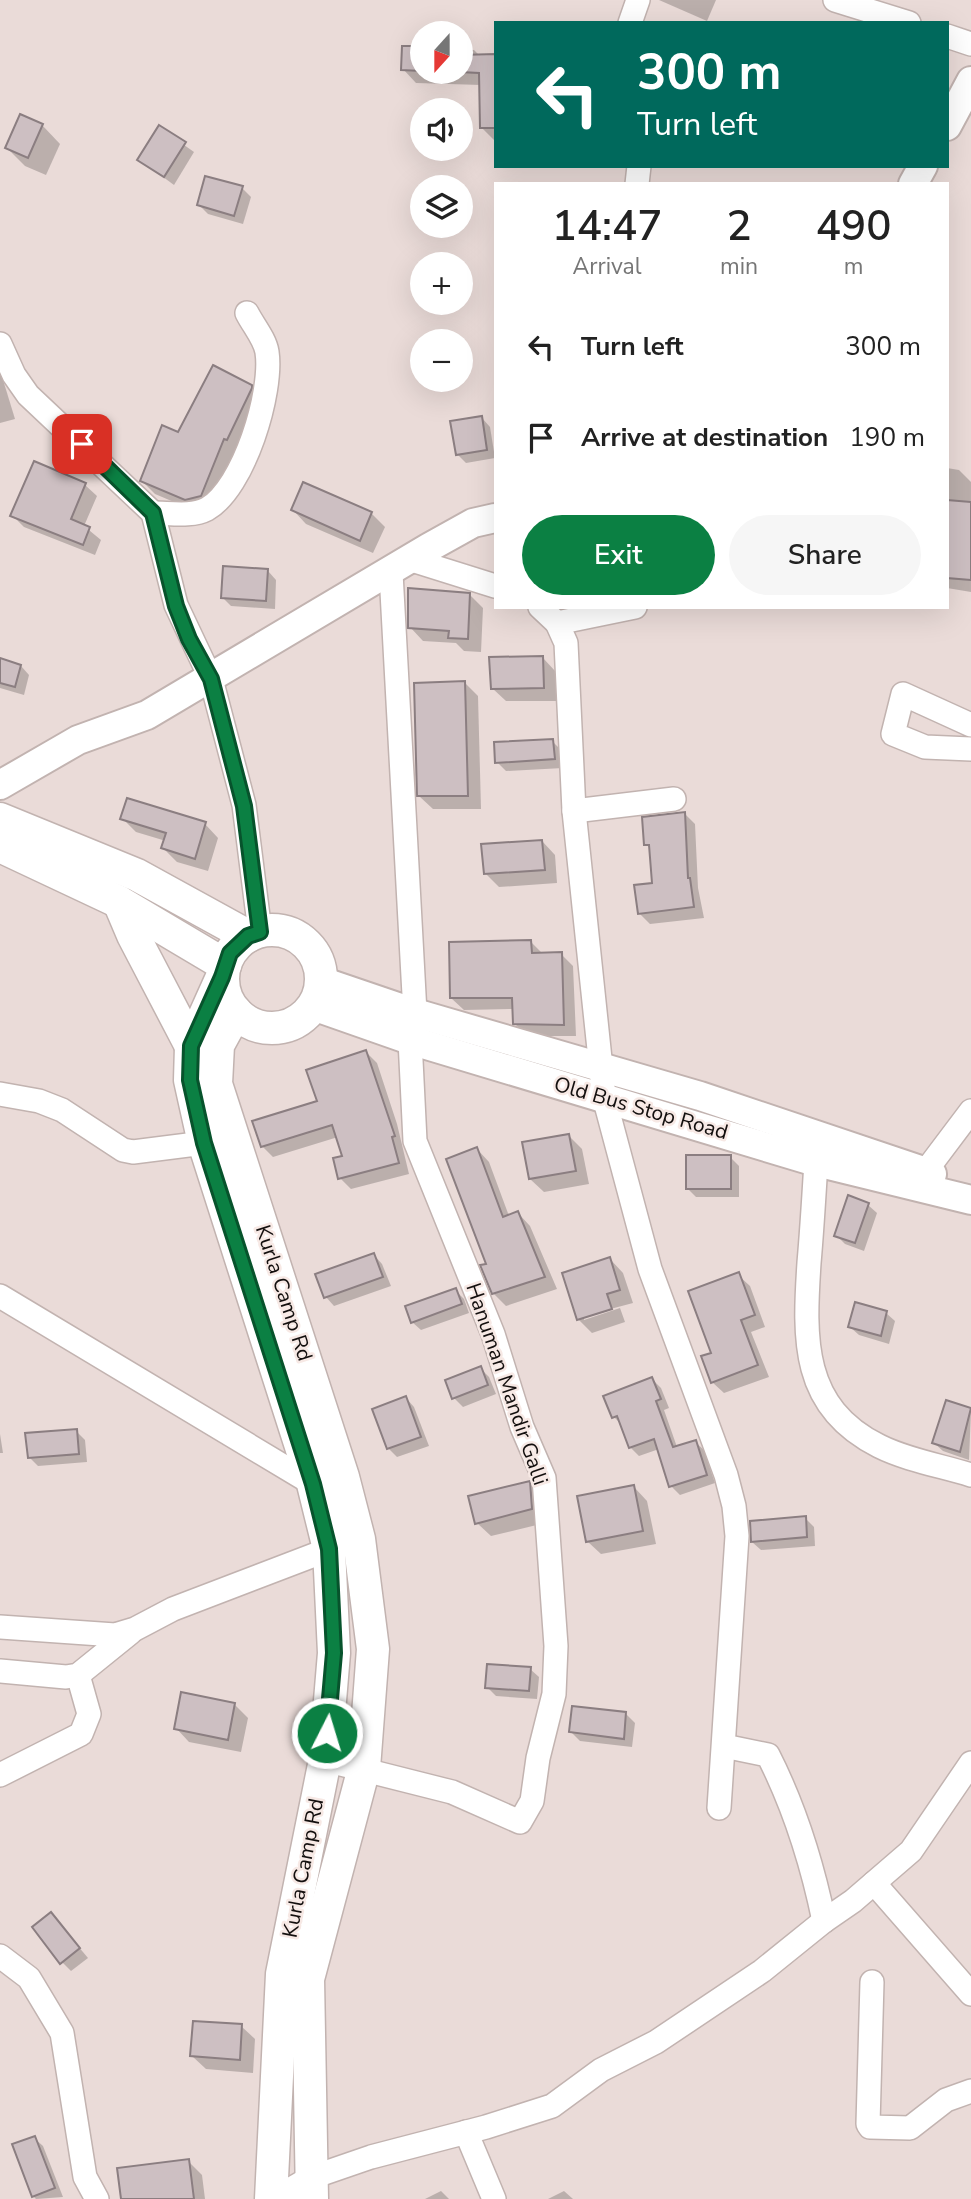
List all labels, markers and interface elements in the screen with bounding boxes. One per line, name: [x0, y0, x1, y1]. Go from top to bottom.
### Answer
north arrow: [410, 21, 472, 84]
map controls: [410, 21, 473, 392]
text: 300 m: [637, 39, 781, 106]
icon: left: [522, 49, 613, 140]
button: sound: [410, 98, 473, 161]
text: Turn left: [637, 103, 757, 146]
button: layers: [410, 175, 473, 238]
text: 14:47: [552, 198, 662, 255]
text: 2: [726, 198, 752, 255]
text: 490: [816, 198, 891, 255]
text: Arrival: [572, 251, 642, 282]
text: min: [720, 251, 758, 282]
text: m: [844, 251, 863, 282]
button: +: [410, 252, 473, 315]
icon: left: [522, 328, 560, 366]
button: −: [410, 329, 473, 392]
text: Turn left: [581, 329, 684, 364]
text: 300 m: [845, 329, 921, 364]
pin: [52, 414, 112, 474]
icon: arrive: [522, 419, 560, 457]
text: Arrive at destination: [581, 420, 828, 455]
text: 190 m: [849, 420, 925, 455]
icon: arrive: [63, 425, 101, 463]
button: Exit: [522, 515, 715, 595]
button: Share: [729, 515, 921, 595]
street label: Old Bus Stop Road: [551, 1070, 731, 1146]
street label: Kurla Camp Rd: [249, 1221, 319, 1365]
street label: Hanuman Mandir Galli: [459, 1279, 555, 1489]
position arrow: [290, 1696, 364, 1770]
street label: Kurla Camp Rd: [276, 1796, 330, 1940]

